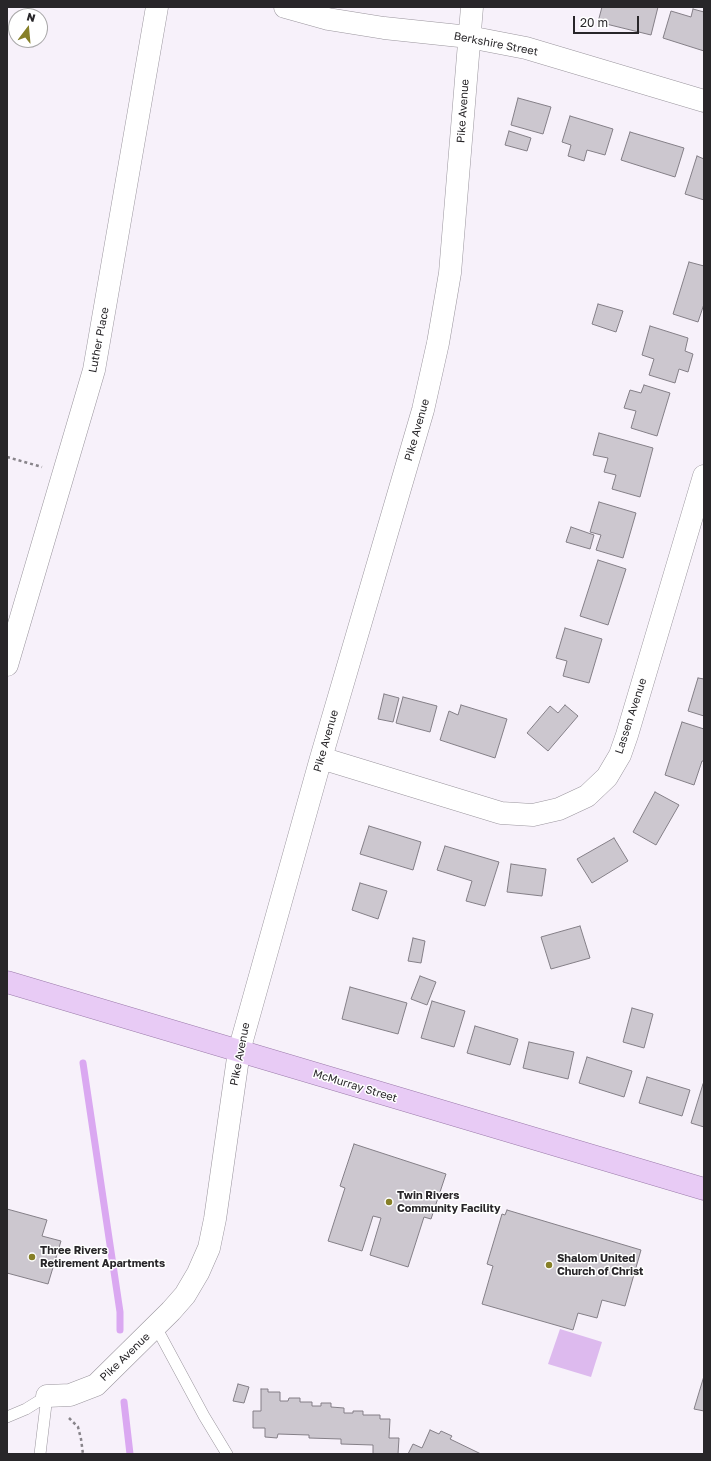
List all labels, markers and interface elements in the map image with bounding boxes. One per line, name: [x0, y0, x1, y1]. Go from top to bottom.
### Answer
north arrow: [8, 8, 48, 48]
scale bar: [575, 8, 641, 34]
text: N: [25, 10, 37, 24]
text: 20 m: [580, 15, 608, 30]
street label: Berkshire Street: [453, 29, 539, 59]
street label: Pike Avenue: [454, 79, 472, 143]
street label: Luther Place: [86, 306, 112, 374]
street label: Pike Avenue: [402, 397, 432, 463]
street label: Lassen Avenue: [613, 676, 649, 756]
street label: Pike Avenue: [311, 708, 341, 774]
street label: Pike Avenue: [227, 1021, 253, 1087]
street label: McMurray Street: [311, 1067, 399, 1105]
place label: Twin Rivers Community Facility: [397, 1189, 501, 1215]
marker: Twin Rivers Community Facility: [384, 1197, 394, 1207]
place label: Three Rivers Retirement Apartments: [40, 1244, 165, 1270]
marker: Three Rivers Retirement Apartments: [27, 1252, 37, 1262]
place label: Shalom United Church of Christ: [557, 1252, 643, 1278]
marker: Shalom United Church of Christ: [544, 1260, 554, 1270]
street label: Pike Avenue: [97, 1330, 153, 1384]

